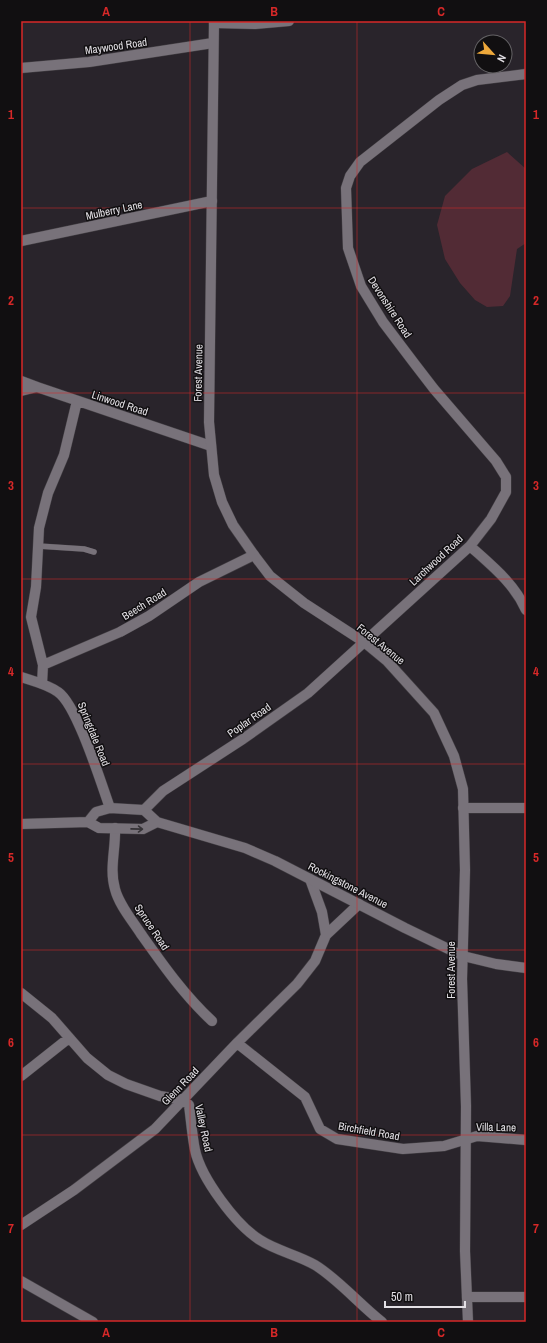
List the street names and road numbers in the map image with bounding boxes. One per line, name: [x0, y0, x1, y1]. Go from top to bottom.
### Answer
street label: Maywood Road: [84, 35, 148, 57]
street label: Mulberry Lane: [84, 197, 144, 223]
street label: Devonshire Road: [365, 274, 415, 340]
street label: Forest Avenue: [190, 344, 206, 402]
street label: Linwood Road: [90, 387, 150, 419]
street label: Larchwood Road: [406, 532, 466, 588]
street label: Beech Road: [119, 585, 169, 623]
street label: Forest Avenue: [354, 620, 408, 668]
street label: Springdale Road: [75, 700, 113, 768]
street label: Poplar Road: [224, 700, 274, 740]
street label: Rockingstone Avenue: [306, 859, 390, 911]
street label: Spruce Road: [131, 901, 173, 953]
street label: Forest Avenue: [444, 941, 458, 999]
street label: Glenn Road: [158, 1064, 202, 1108]
street label: Valley Road: [192, 1103, 216, 1153]
street label: Birchfield Road: [337, 1119, 401, 1143]
street label: Villa Lane: [476, 1120, 516, 1134]

